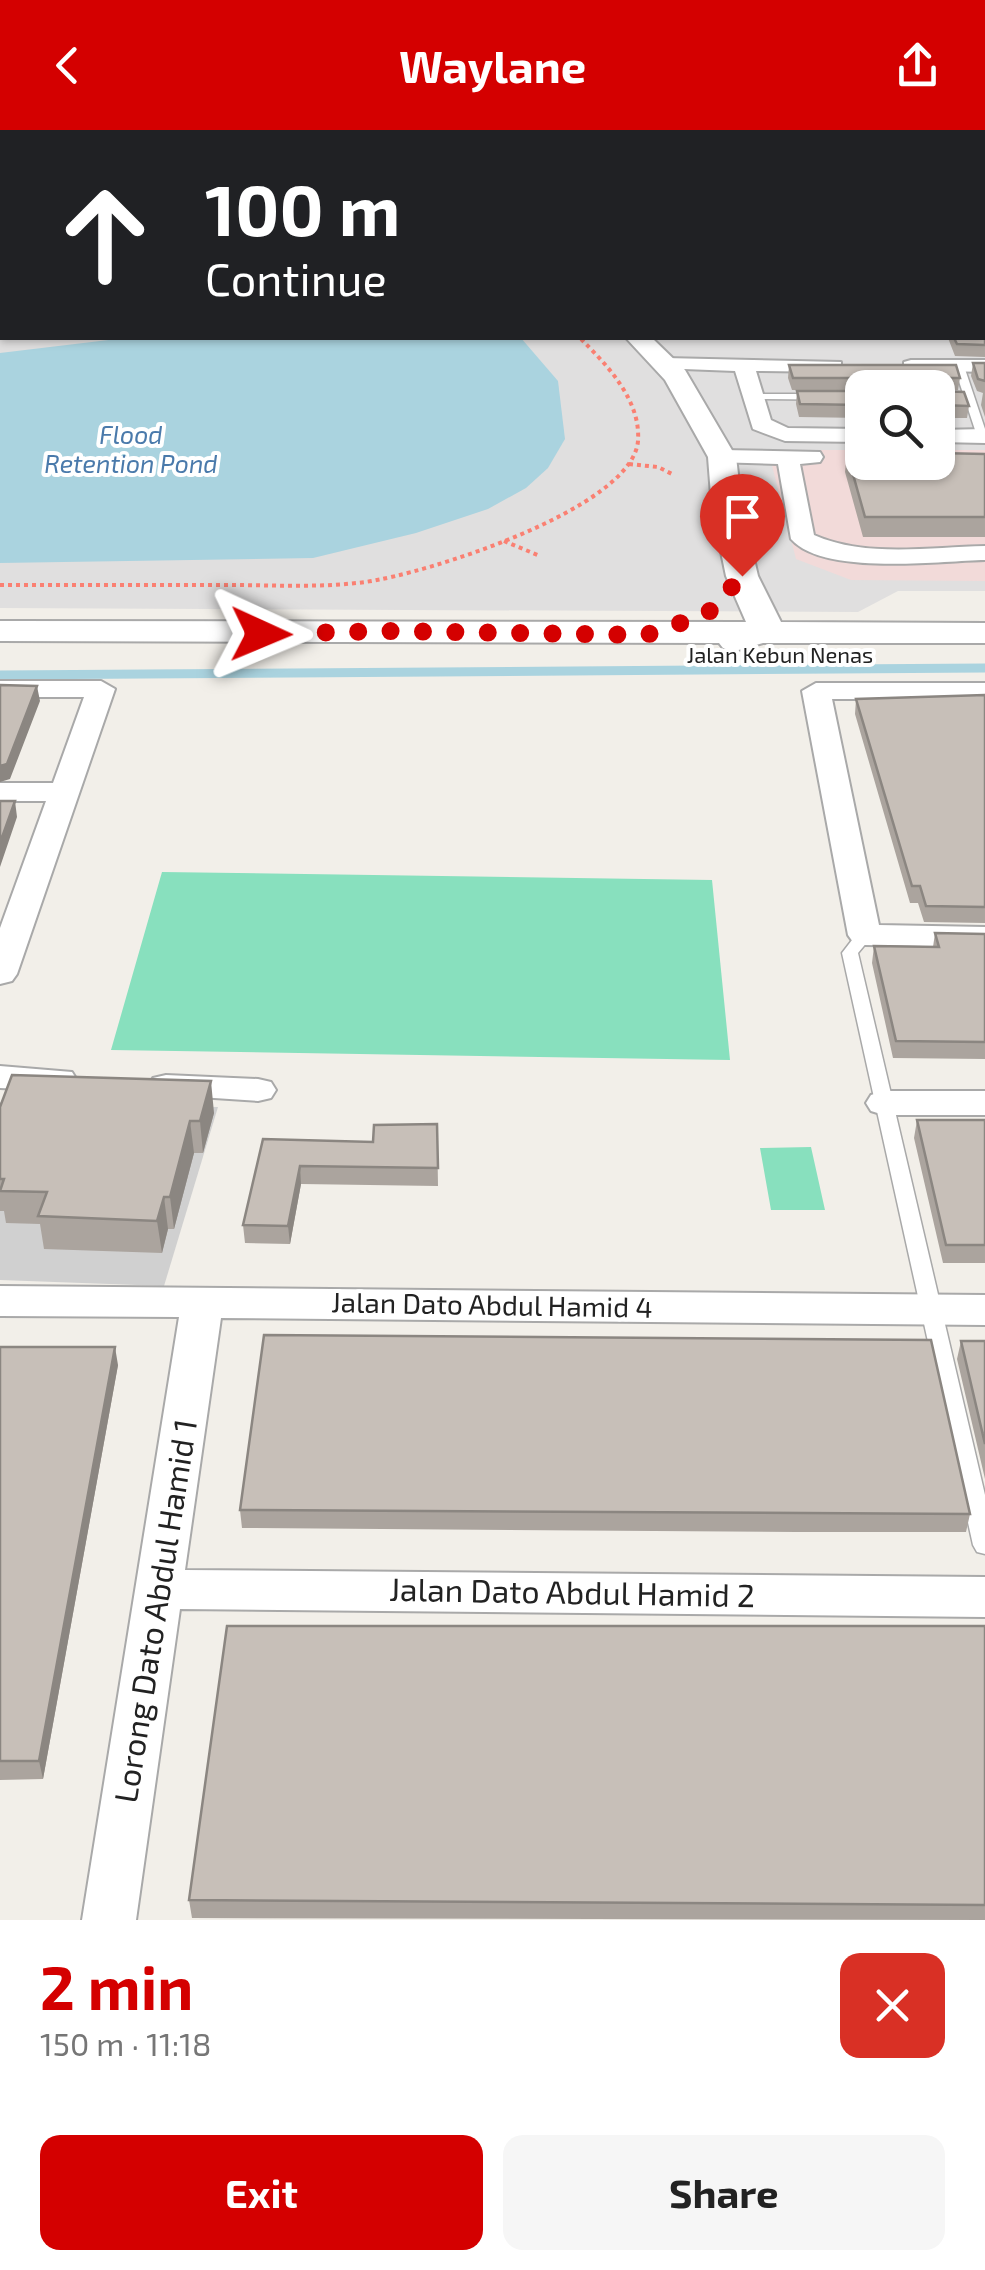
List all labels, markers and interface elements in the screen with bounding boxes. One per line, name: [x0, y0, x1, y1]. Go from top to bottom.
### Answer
icon: back: [40, 38, 95, 93]
text: Waylane: [399, 38, 586, 92]
icon: share: [890, 38, 945, 93]
text: 100 m: [205, 166, 400, 250]
icon: ahead: [40, 170, 170, 300]
text: Continue: [205, 251, 387, 305]
map controls: [845, 370, 955, 480]
button: search: [845, 370, 955, 480]
water label: Flood Retention Pond: [44, 419, 218, 478]
pin: [700, 474, 785, 577]
icon: arrive: [715, 489, 770, 544]
position arrow: [209, 582, 313, 686]
street label: Jalan Kebun Nenas: [687, 641, 873, 667]
street label: Jalan Dato Abdul Hamid 4: [331, 1284, 653, 1324]
street label: Lorong Dato Abdul Hamid 1: [105, 1416, 203, 1805]
street label: Jalan Dato Abdul Hamid 2: [389, 1569, 755, 1613]
text: 2 min: [40, 1950, 193, 2022]
button: close: [840, 1953, 945, 2058]
text: 150 m · 11:18: [40, 2024, 211, 2062]
button: Exit: [40, 2135, 483, 2250]
button: Share: [503, 2135, 945, 2250]

